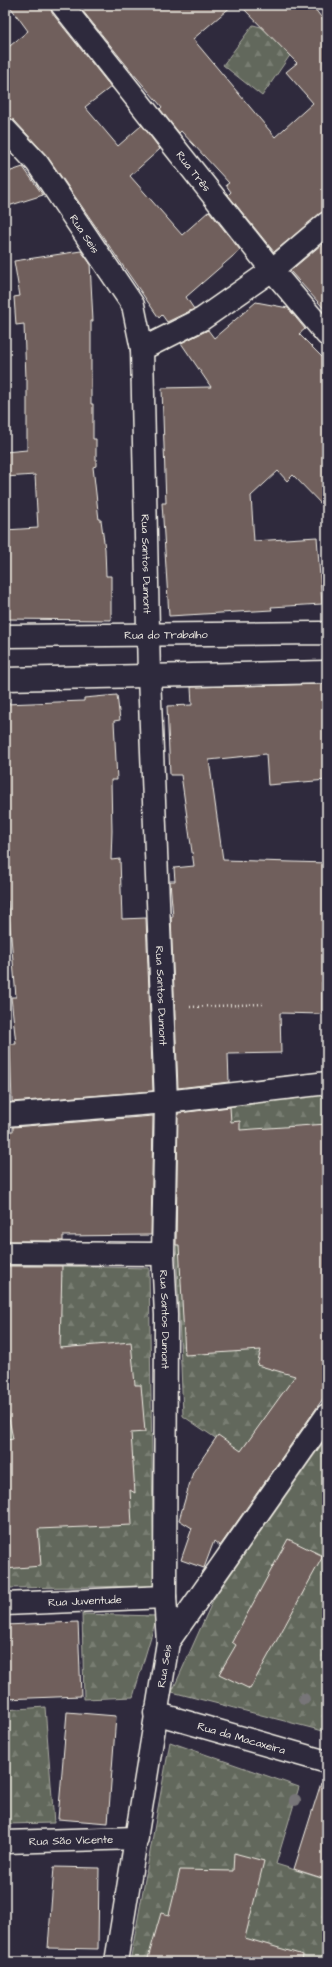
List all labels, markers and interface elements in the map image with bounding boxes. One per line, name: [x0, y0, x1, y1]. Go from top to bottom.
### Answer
street label: Rua Três: [173, 148, 214, 195]
street label: Rua Seis: [66, 212, 103, 257]
street label: Rua Santos Dumont: [138, 514, 155, 614]
street label: Rua do Trabalho: [124, 627, 209, 643]
street label: Rua Santos Dumont: [152, 946, 171, 1046]
street label: Rua Santos Dumont: [156, 1269, 173, 1370]
street label: Rua Juventude: [48, 1592, 122, 1610]
street label: Rua Seis: [154, 1643, 176, 1689]
street label: Rua da Macaxeira: [196, 1718, 288, 1758]
street label: Rua São Vicente: [29, 1832, 113, 1849]

